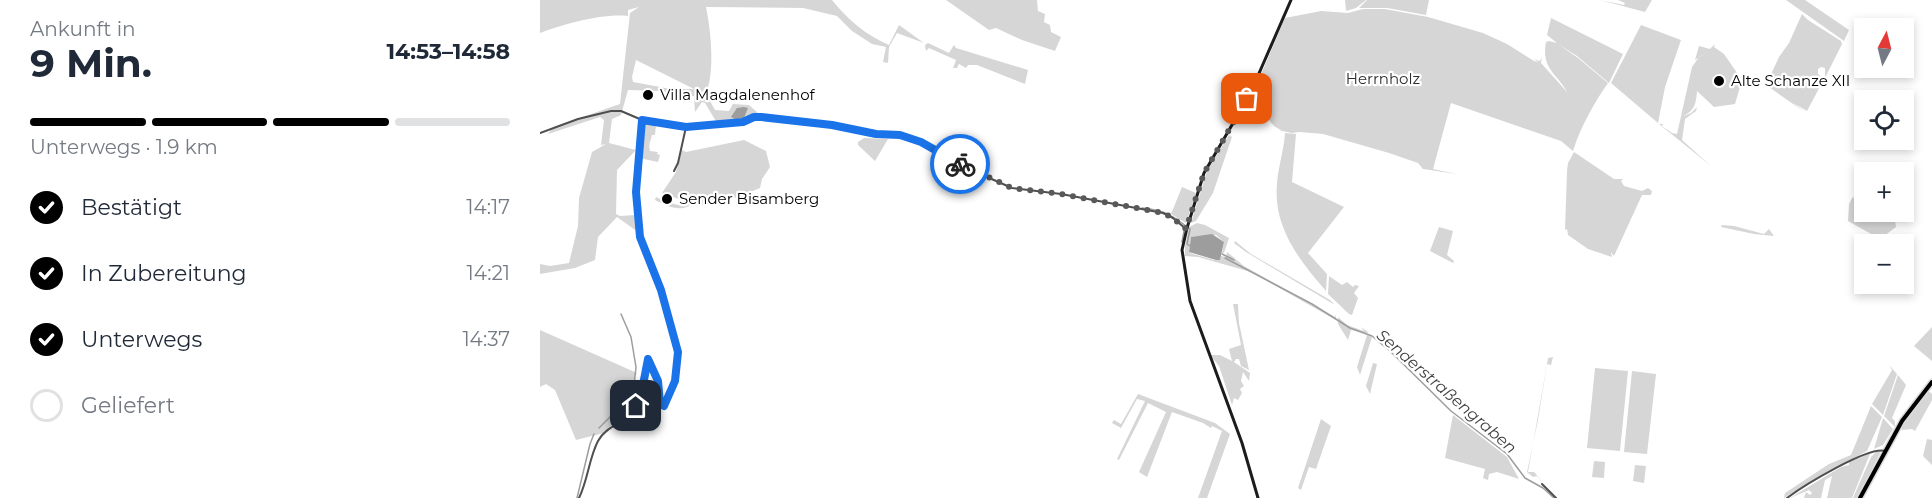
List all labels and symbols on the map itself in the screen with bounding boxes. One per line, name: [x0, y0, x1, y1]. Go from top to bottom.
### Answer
north arrow: [1854, 18, 1914, 78]
park label: Herrnholz: [1346, 69, 1421, 88]
place label: Alte Schanze XII: [1731, 71, 1850, 90]
pin: [1221, 73, 1272, 124]
marker: Alte Schanze XII: [1712, 74, 1726, 88]
place label: Villa Magdalenenhof: [660, 85, 816, 104]
marker: Villa Magdalenenhof: [641, 88, 655, 102]
courier: [930, 134, 990, 194]
place label: Sender Bisamberg: [679, 189, 819, 208]
marker: Sender Bisamberg: [660, 192, 674, 206]
water label: Senderstraßengraben: [1373, 325, 1520, 457]
pin: [610, 380, 661, 431]

